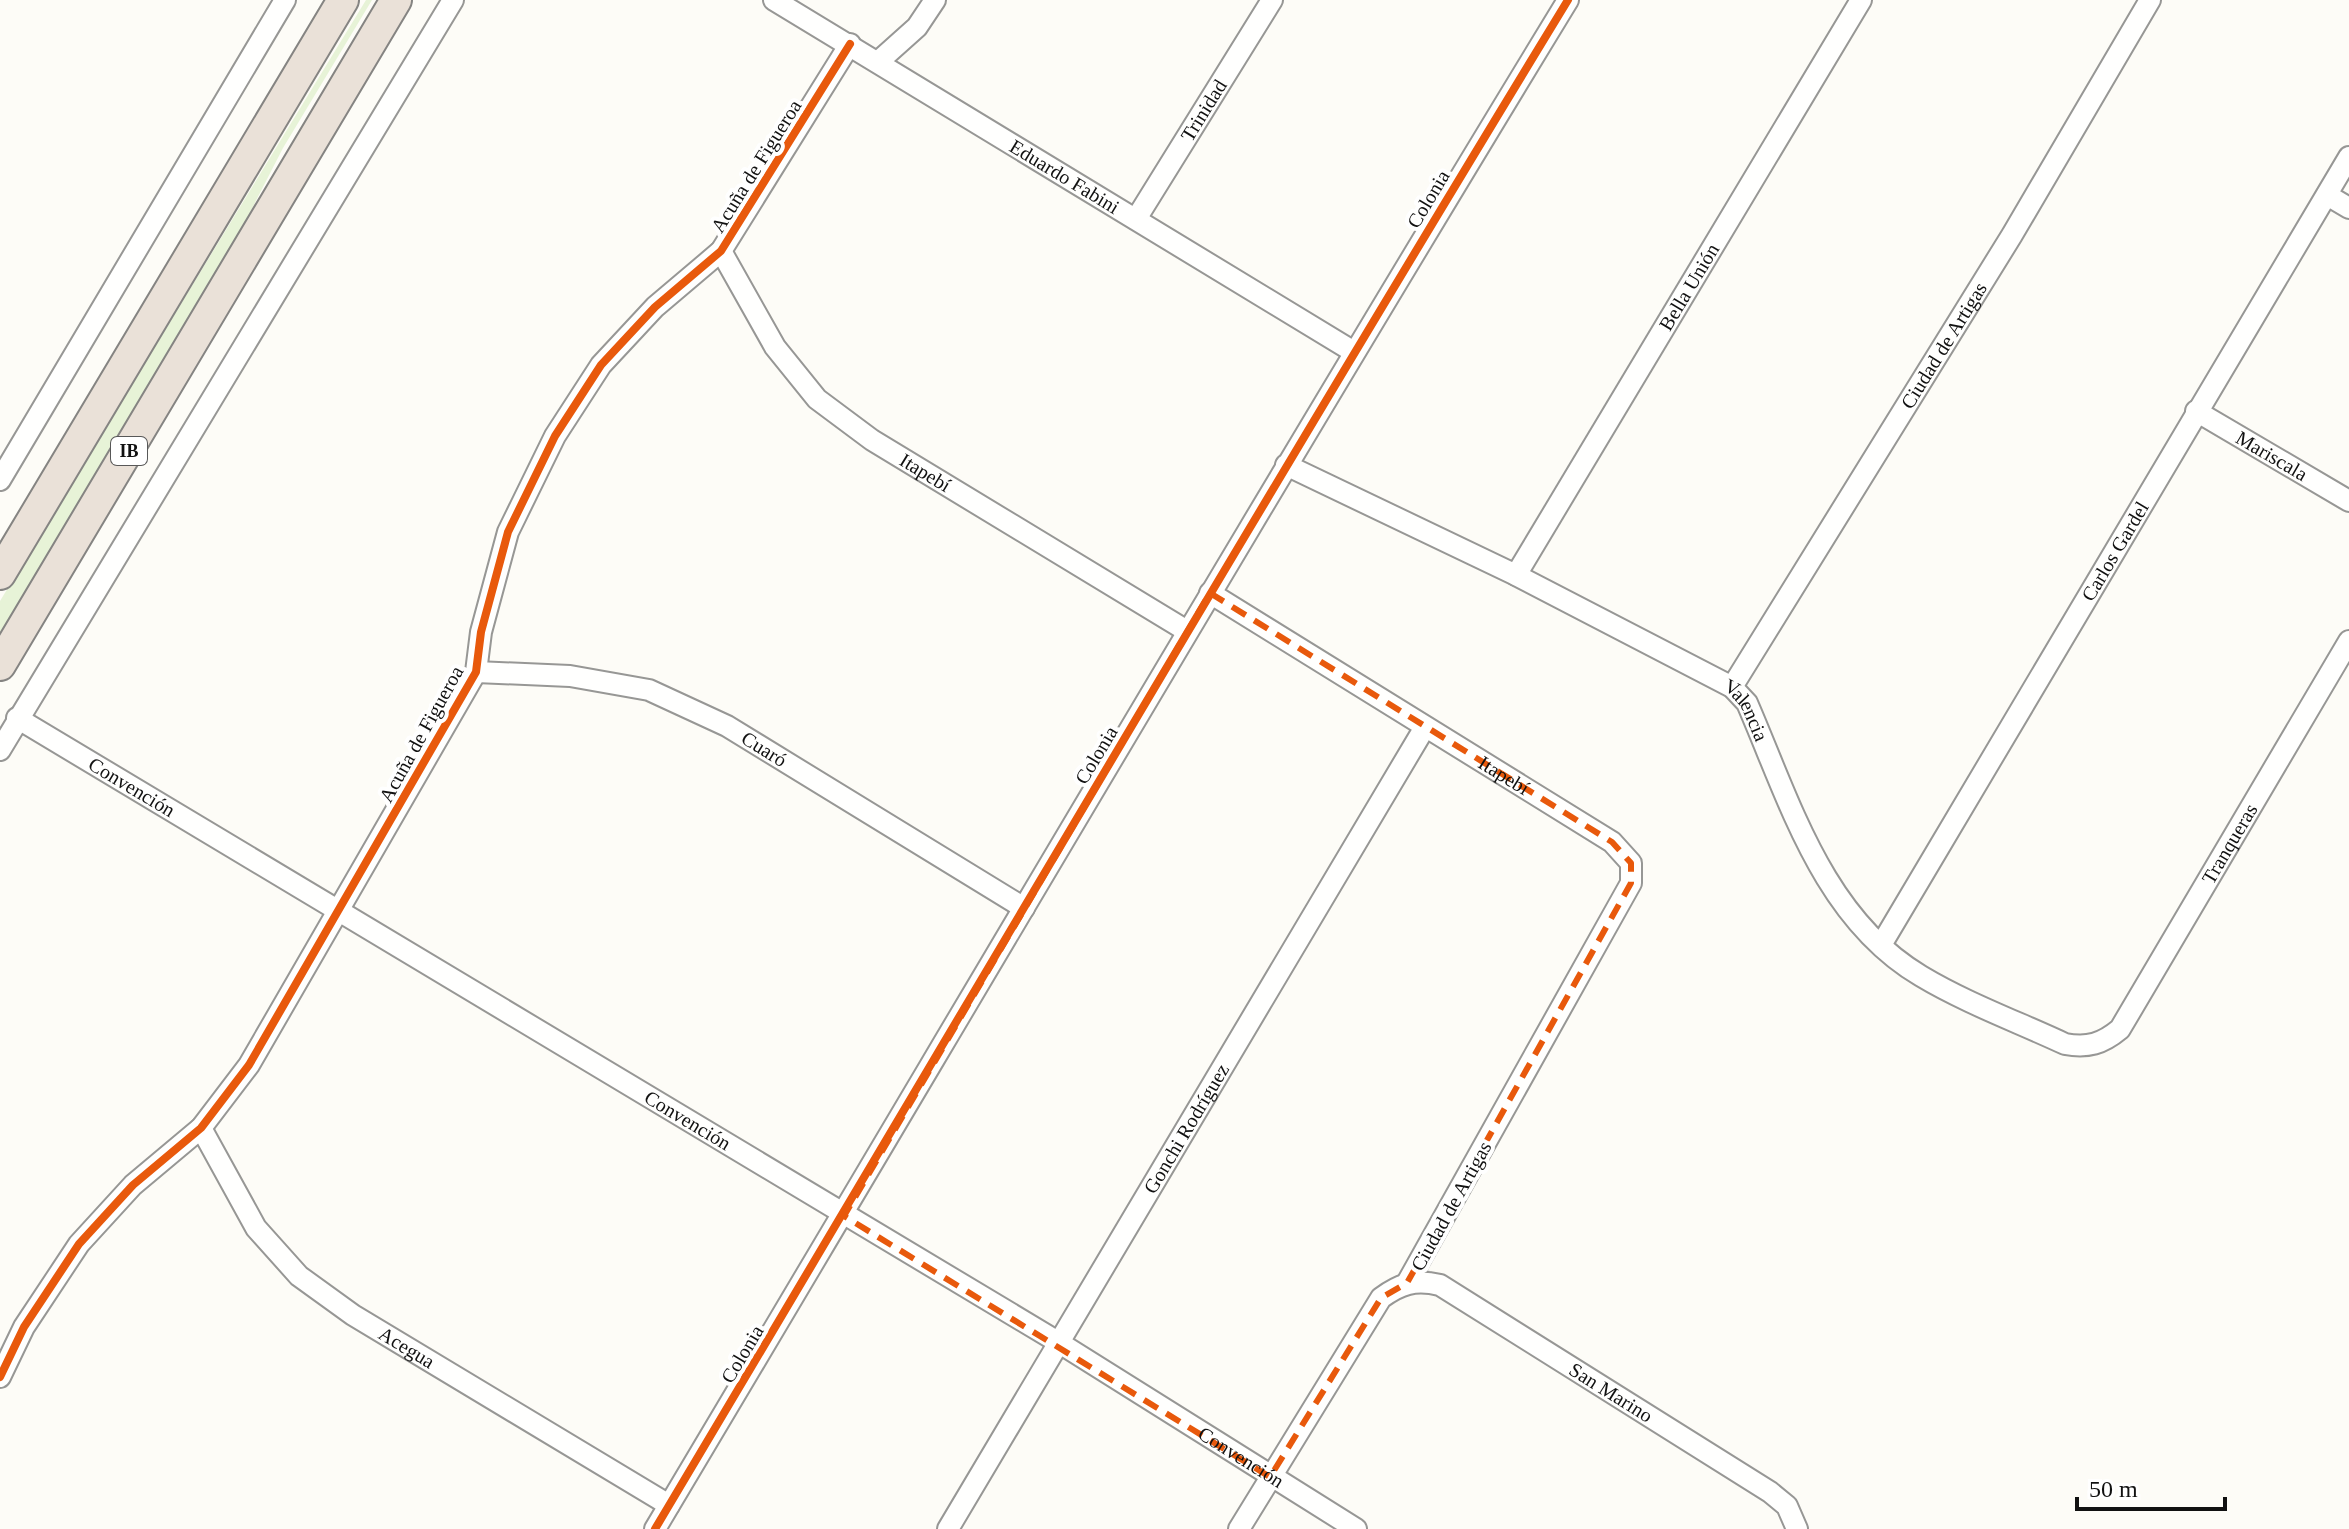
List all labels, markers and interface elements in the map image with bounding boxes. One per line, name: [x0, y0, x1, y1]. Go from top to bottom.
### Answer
street label: Trinidad: [1176, 75, 1231, 145]
street label: Acuña de Figueroa: [706, 96, 807, 237]
street label: Eduardo Fabini: [1006, 135, 1124, 218]
street label: Colonia: [1402, 166, 1454, 232]
street label: Bella Unión: [1654, 240, 1723, 334]
street label: Ciudad de Artigas: [1896, 278, 1991, 412]
street label: Mariscala: [2232, 426, 2312, 485]
road number: IB: [111, 437, 147, 465]
street label: Itapebí: [896, 449, 955, 496]
street label: Carlos Gardel: [2077, 497, 2153, 605]
street label: Acuña de Figueroa: [374, 662, 468, 806]
street label: Valencia: [1721, 674, 1773, 744]
street label: Colonia: [1070, 722, 1122, 788]
street label: Cuaró: [738, 727, 791, 771]
street label: Itapebí: [1475, 751, 1534, 799]
street label: Convención: [85, 753, 179, 821]
street label: Tranqueras: [2197, 799, 2262, 888]
street label: Gonchi Rodríguez: [1139, 1059, 1233, 1197]
street label: Convención: [641, 1086, 735, 1154]
street label: Ciudad de Artigas: [1406, 1137, 1497, 1275]
street label: Colonia: [716, 1321, 768, 1387]
street label: Acegua: [375, 1322, 439, 1373]
street label: San Marino: [1565, 1358, 1657, 1427]
street label: Convención: [1194, 1422, 1288, 1492]
scale bar: [2077, 1461, 2225, 1511]
text: 50 m: [2089, 1476, 2138, 1502]

